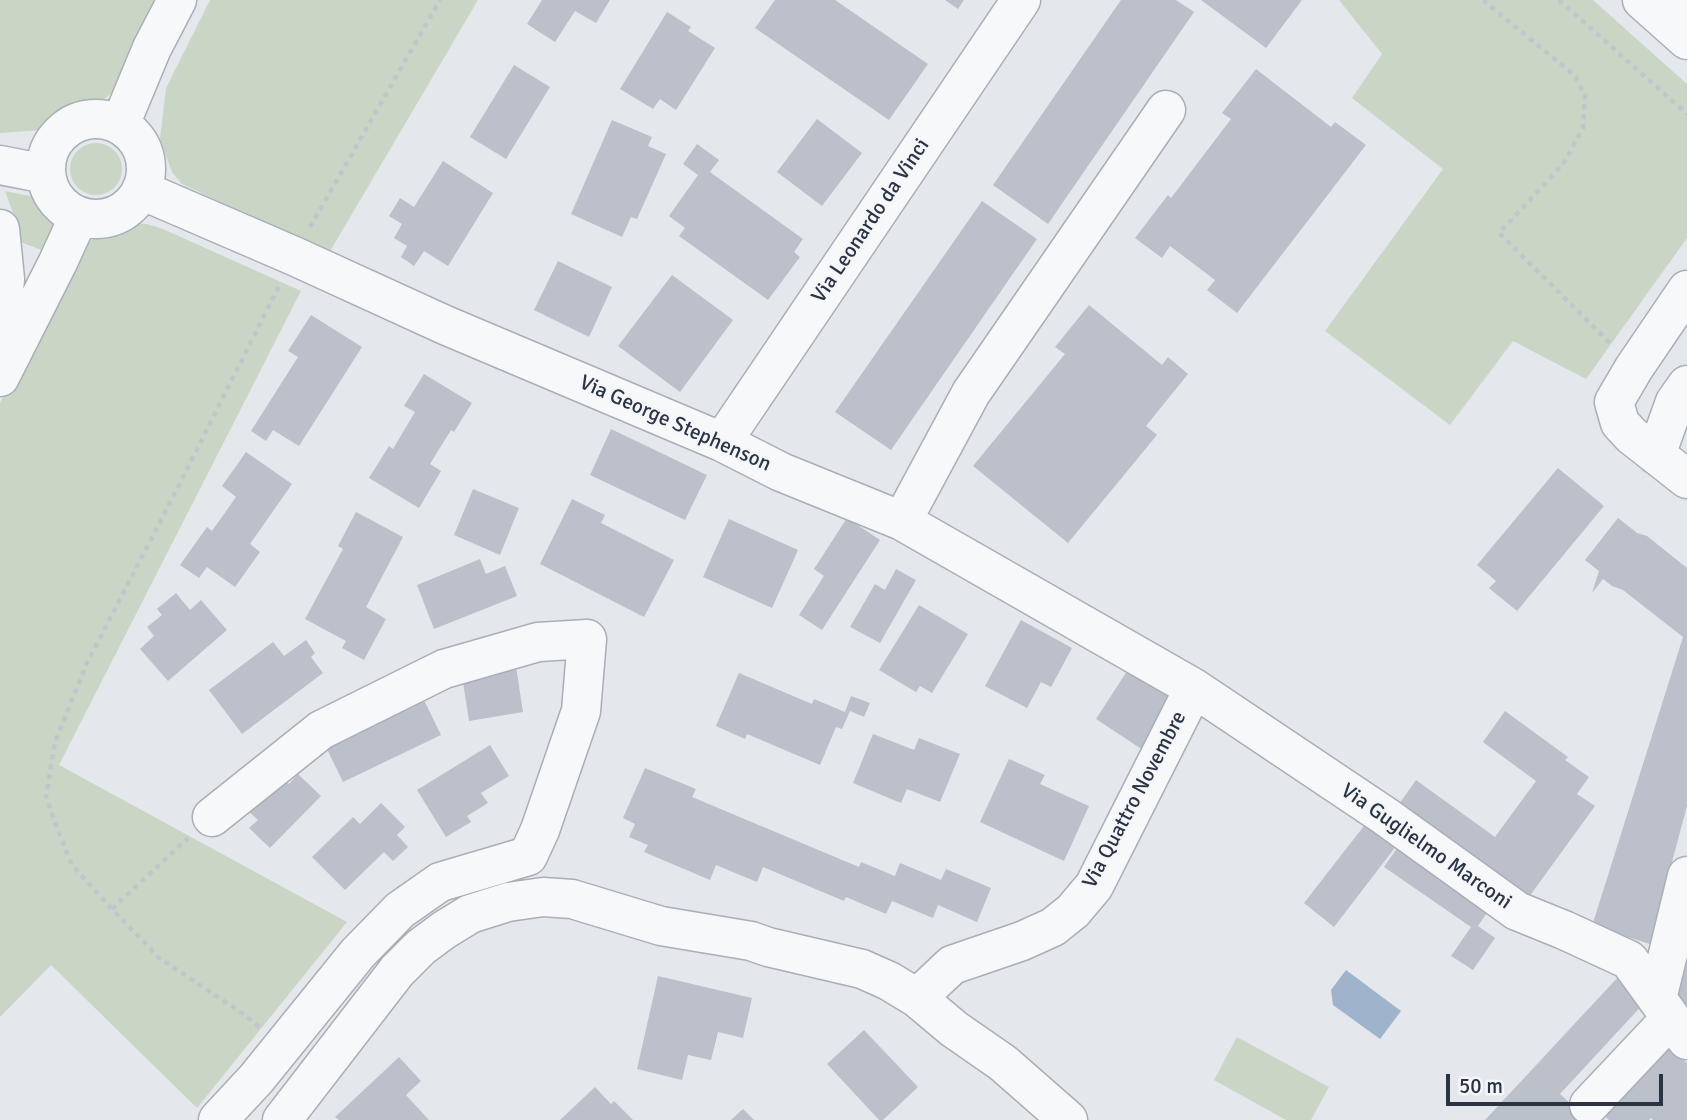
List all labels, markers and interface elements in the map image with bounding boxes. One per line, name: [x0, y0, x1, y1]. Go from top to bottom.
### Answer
street label: Via Leonardo da Vinci: [807, 134, 935, 308]
street label: Via George Stephenson: [575, 370, 775, 478]
street label: Via Quattro Novembre: [1078, 707, 1192, 893]
street label: Via Guglielmo Marconi: [1336, 779, 1516, 915]
scale bar: [1449, 1060, 1666, 1104]
text: 50 m: [1459, 1073, 1503, 1099]

